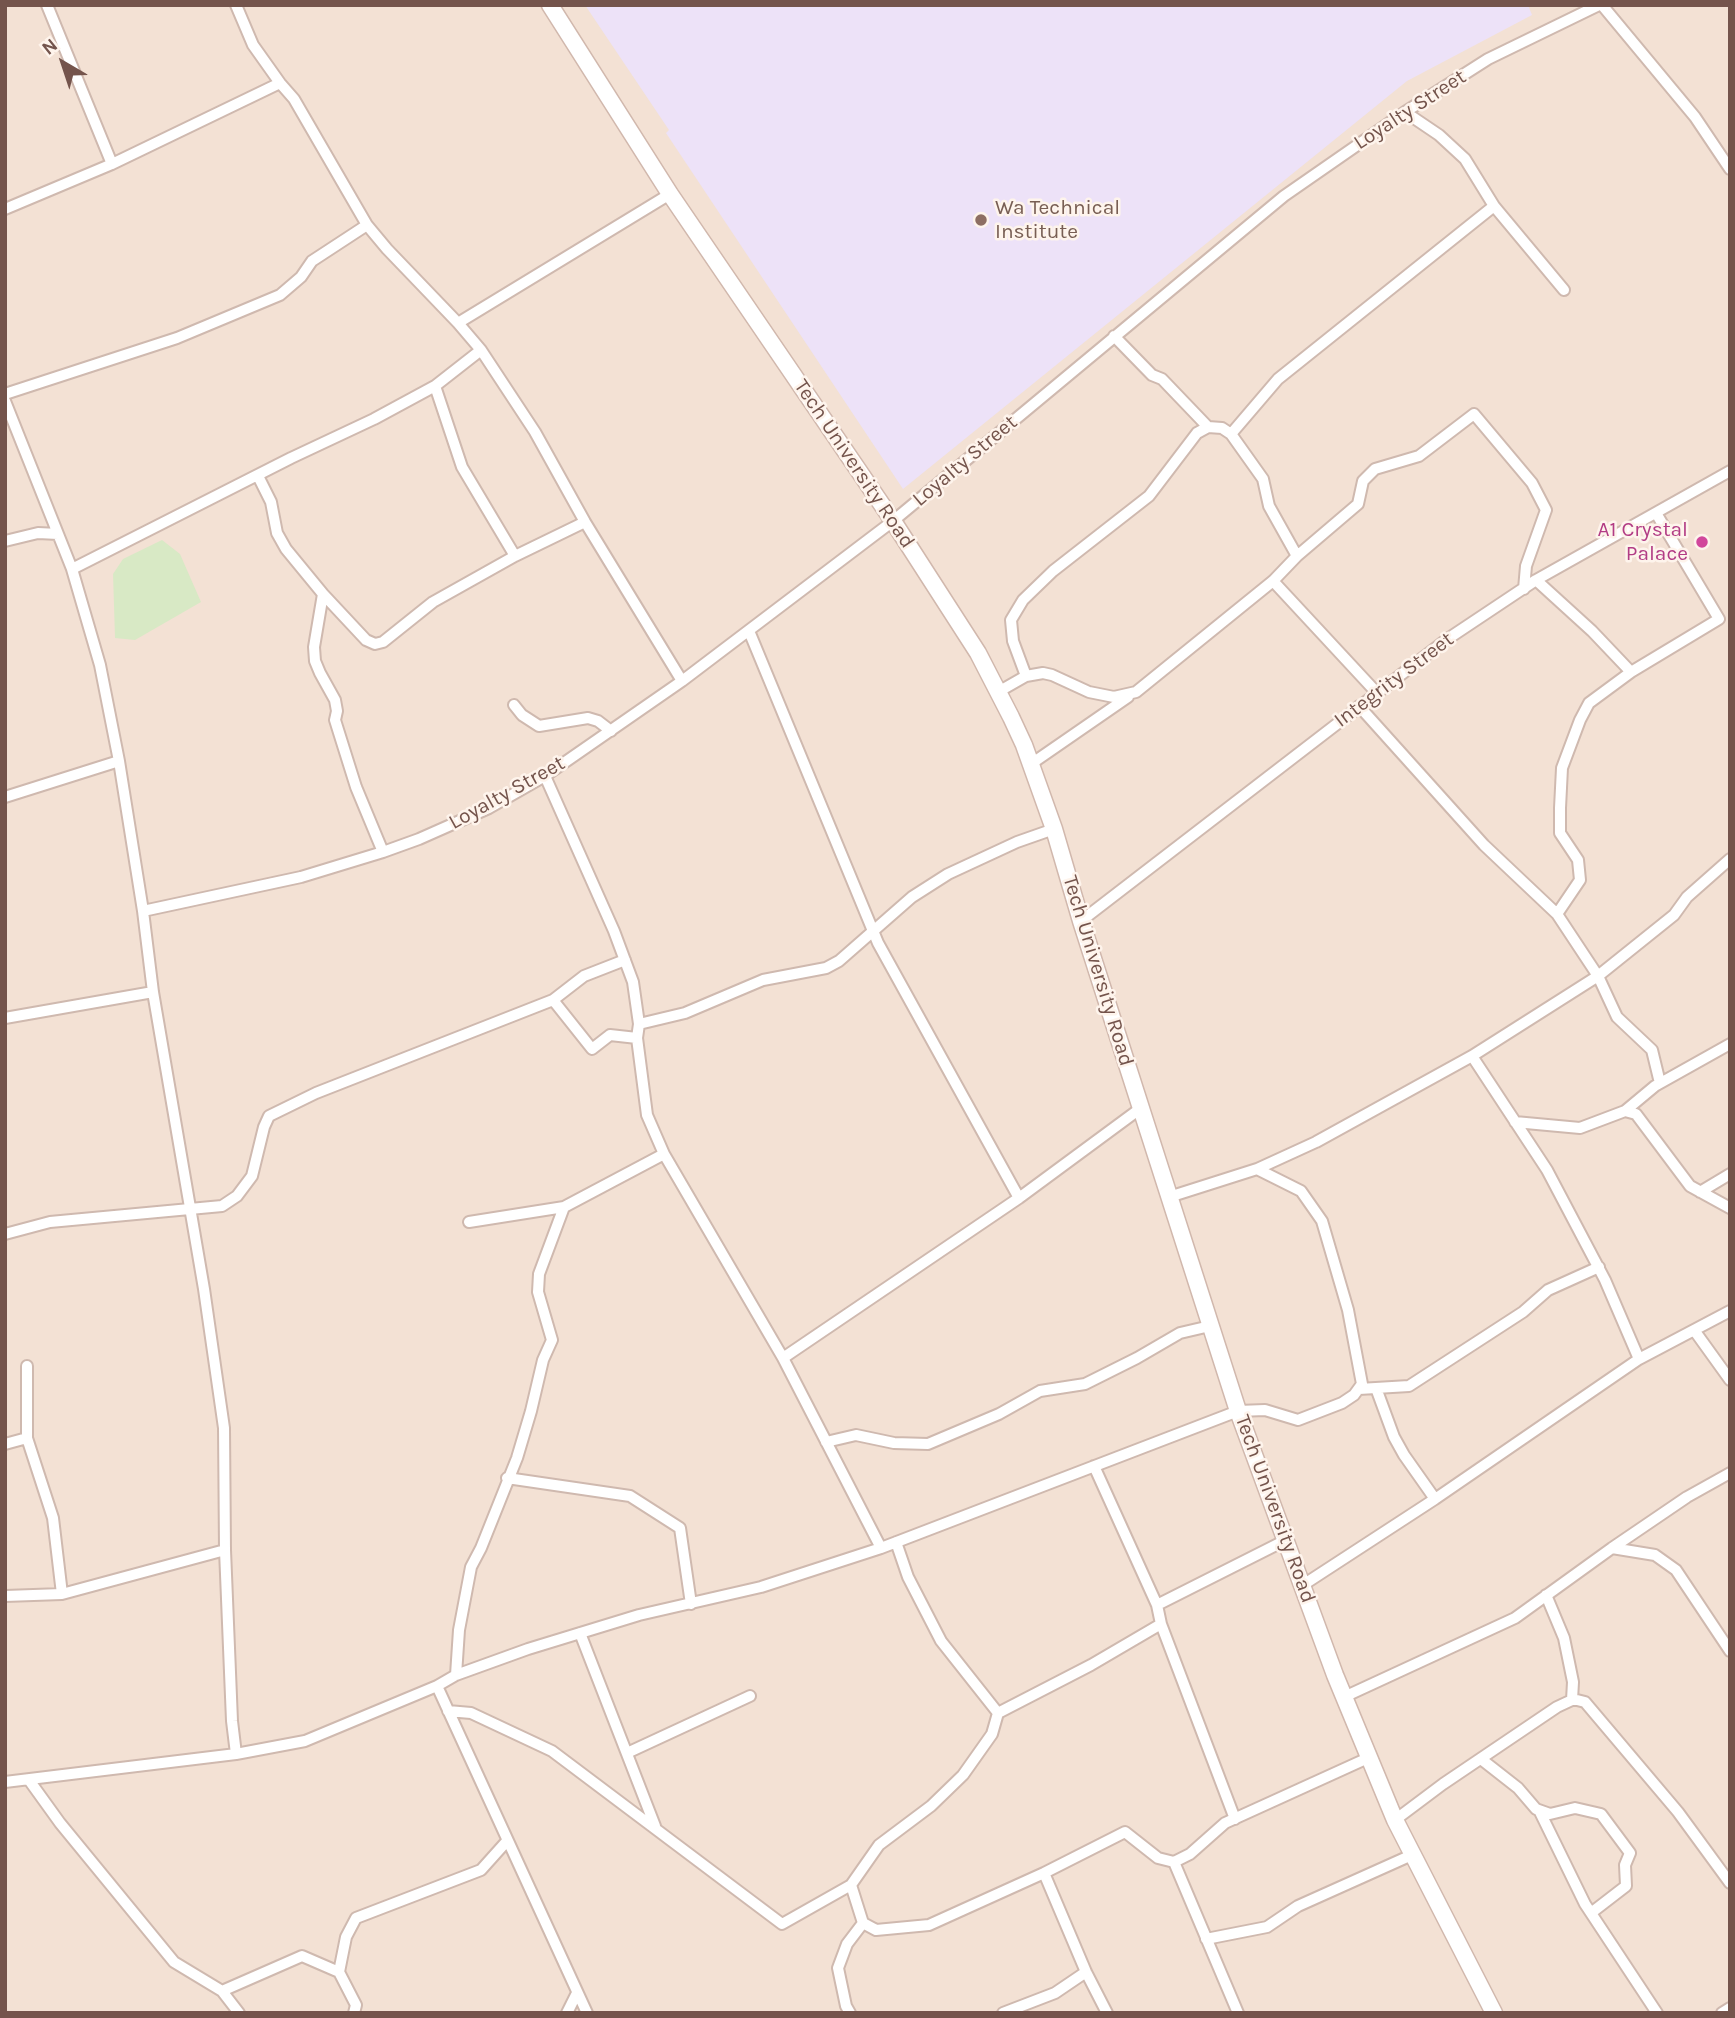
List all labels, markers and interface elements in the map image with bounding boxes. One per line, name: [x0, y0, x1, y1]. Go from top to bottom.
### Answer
north arrow: [28, 28, 98, 98]
text: N: [38, 34, 62, 60]
street label: Loyalty Street: [1349, 64, 1471, 156]
place label: Wa Technical Institute: [995, 195, 1120, 245]
marker: Wa Technical Institute: [973, 212, 989, 228]
street label: Tech University Road: [788, 375, 920, 553]
street label: Loyalty Street: [908, 410, 1022, 512]
place label: A1 Crystal Palace: [1597, 517, 1688, 567]
marker: A1 Crystal Palace: [1694, 534, 1710, 550]
street label: Integrity Street: [1329, 627, 1459, 733]
street label: Loyalty Street: [445, 751, 569, 835]
street label: Tech University Road: [1057, 873, 1139, 1069]
street label: Tech University Road: [1229, 1412, 1321, 1606]

